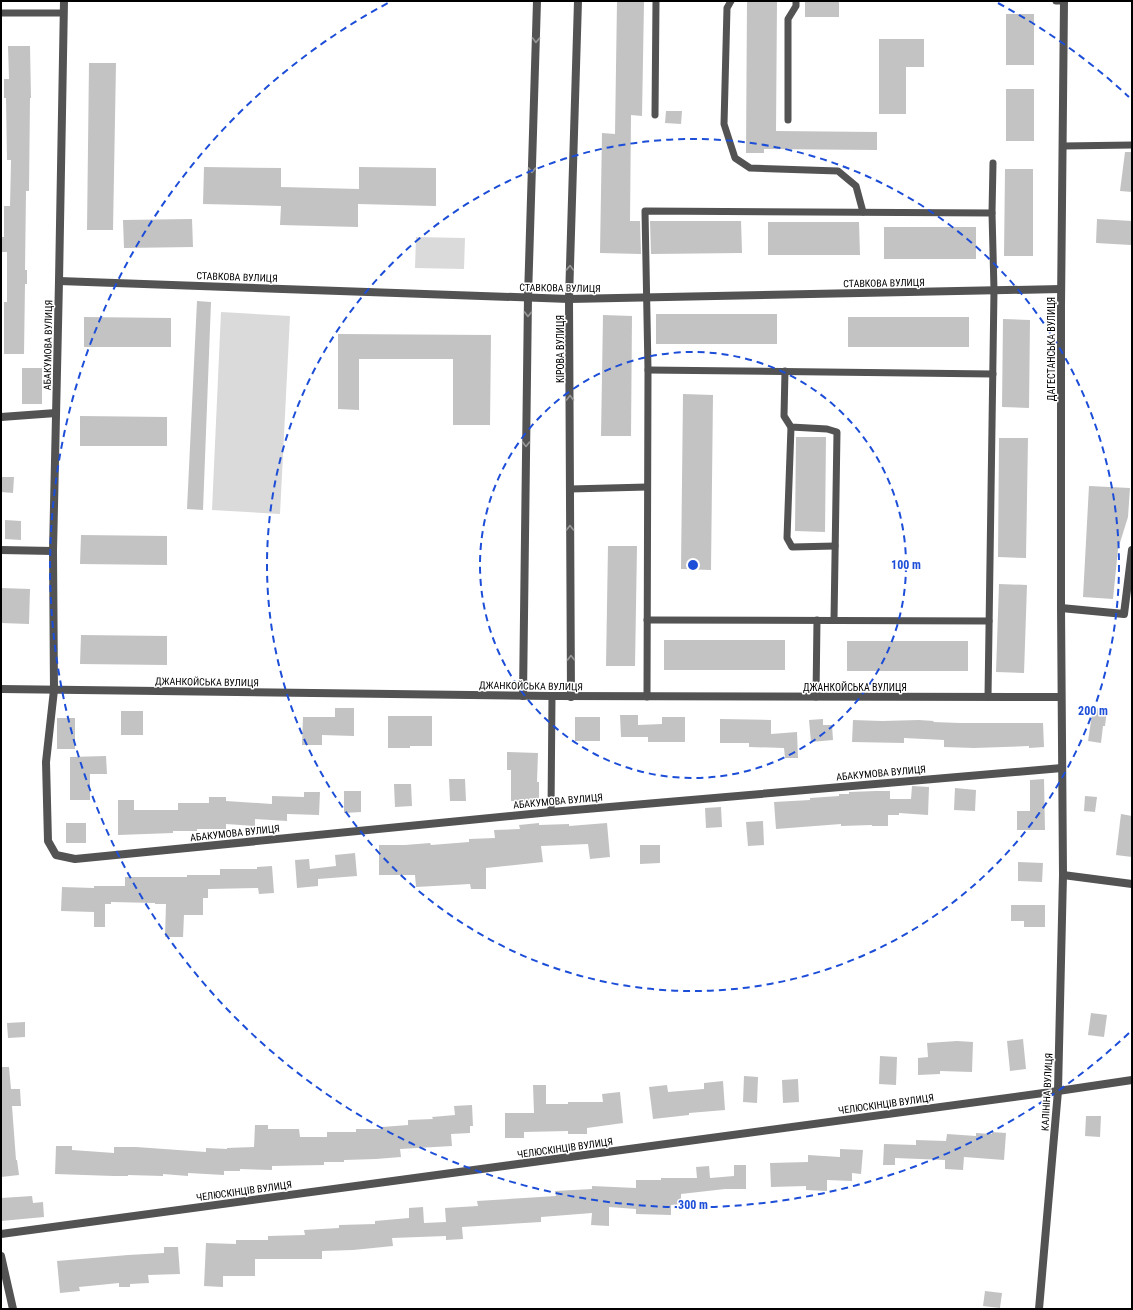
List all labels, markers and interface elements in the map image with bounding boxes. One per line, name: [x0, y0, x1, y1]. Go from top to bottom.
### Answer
one-way arrow: [532, 37, 540, 43]
one-way arrow: [528, 167, 536, 173]
one-way arrow: [566, 265, 575, 271]
street label: СТАВКОВА ВУЛИЦЯ: [196, 270, 278, 284]
street label: СТАВКОВА ВУЛИЦЯ: [843, 277, 925, 289]
street label: СТАВКОВА ВУЛИЦЯ: [519, 282, 601, 294]
street label: ДАГЕСТАНСЬКА ВУЛИЦЯ: [1046, 297, 1057, 401]
street label: АБАКУМОВА ВУЛИЦЯ: [42, 300, 54, 390]
one-way arrow: [524, 311, 532, 317]
street label: КІРОВА ВУЛИЦЯ: [555, 315, 566, 383]
one-way arrow: [566, 395, 574, 401]
one-way arrow: [522, 441, 530, 447]
one-way arrow: [566, 525, 574, 531]
centre of rings: [686, 558, 700, 572]
text: 100 m: [891, 558, 921, 572]
one-way arrow: [567, 655, 575, 661]
street label: ДЖАНКОЙСЬКА ВУЛИЦЯ: [155, 675, 259, 688]
street label: ДЖАНКОЙСЬКА ВУЛИЦЯ: [479, 679, 583, 692]
street label: ДЖАНКОЙСЬКА ВУЛИЦЯ: [803, 681, 907, 693]
text: 200 m: [1078, 704, 1108, 718]
street label: АБАКУМОВА ВУЛИЦЯ: [836, 764, 926, 782]
street label: АБАКУМОВА ВУЛИЦЯ: [513, 792, 603, 810]
street label: АБАКУМОВА ВУЛИЦЯ: [190, 823, 280, 843]
street label: КАЛІНІНА ВУЛИЦЯ: [1039, 1053, 1055, 1131]
street label: ЧЕЛЮСКІНЦІВ ВУЛИЦЯ: [838, 1092, 934, 1116]
street label: ЧЕЛЮСКІНЦІВ ВУЛИЦЯ: [517, 1136, 613, 1160]
street label: ЧЕЛЮСКІНЦІВ ВУЛИЦЯ: [196, 1179, 292, 1203]
text: 300 m: [678, 1198, 708, 1212]

